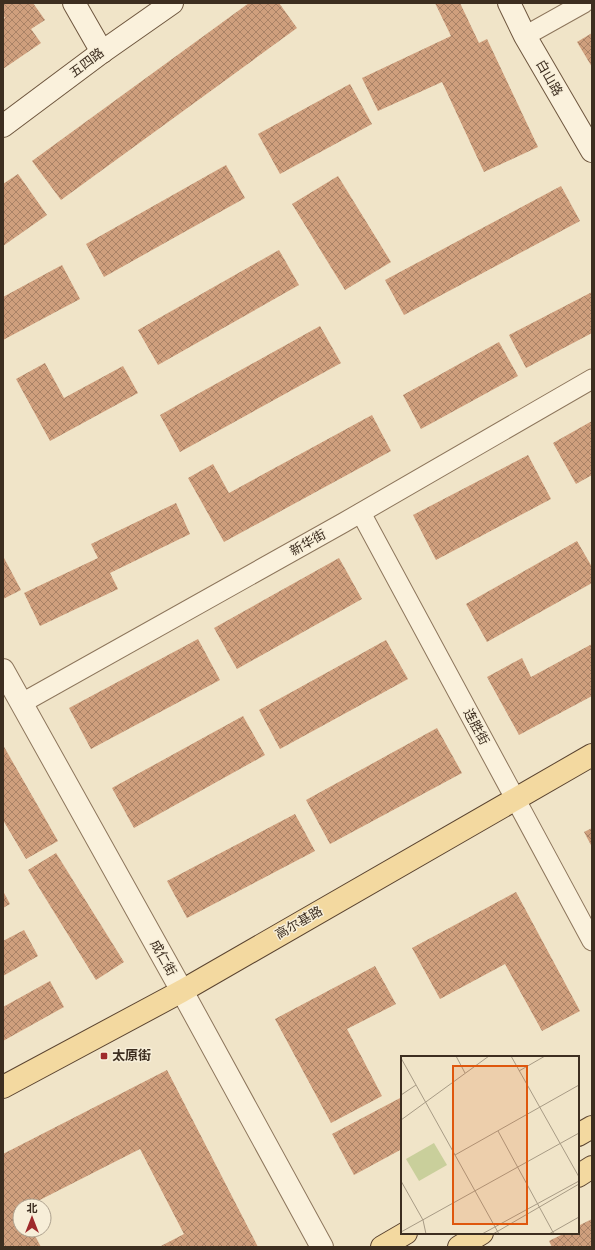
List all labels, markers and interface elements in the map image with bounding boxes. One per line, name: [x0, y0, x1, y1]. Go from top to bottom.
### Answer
street label: 五四路: [65, 43, 109, 83]
street label: 白山路: [531, 56, 567, 100]
street label: 新华街: [286, 525, 330, 561]
street label: 连胜街: [458, 705, 494, 749]
street label: 高尔基路: [271, 901, 327, 945]
street label: 成仁街: [145, 936, 181, 980]
place label: 太原街: [112, 1046, 151, 1066]
marker: 太原街: [99, 1051, 109, 1061]
inset map: [401, 1056, 579, 1234]
north arrow: [12, 1198, 52, 1238]
text: 北: [27, 1200, 38, 1217]

